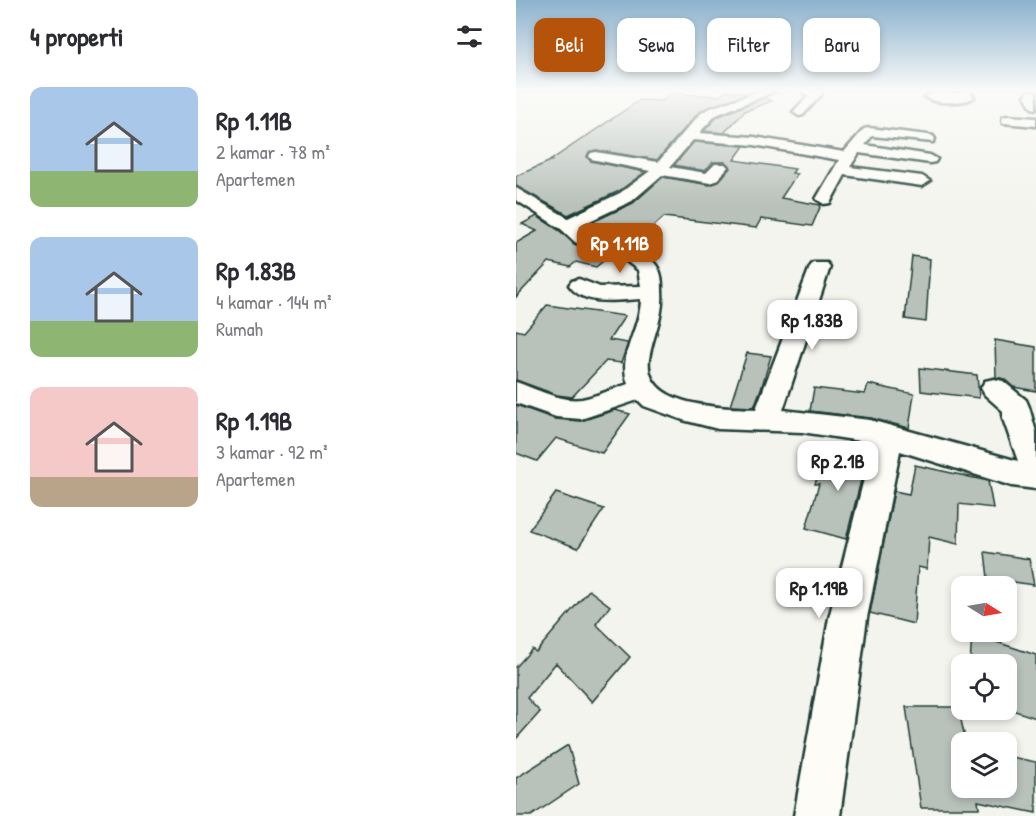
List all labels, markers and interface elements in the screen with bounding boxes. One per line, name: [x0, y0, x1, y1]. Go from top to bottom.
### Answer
chip: Beli: [534, 18, 605, 72]
chip: Sewa: [617, 18, 695, 72]
chip: Filter: [707, 18, 791, 72]
chip: Baru: [803, 18, 880, 72]
text: 4 properti: [30, 19, 124, 54]
icon: filters: [453, 20, 486, 53]
text: Rp 1.11B: [216, 103, 292, 138]
icon: home: [78, 111, 150, 183]
text: 2 kamar · 78 m²: [216, 138, 330, 165]
text: Apartemen: [216, 165, 295, 192]
pin: Rp 1.11B: [558, 223, 682, 274]
text: Rp 1.11B: [591, 229, 649, 256]
text: Rp 1.83B: [216, 253, 296, 288]
icon: home: [78, 261, 150, 333]
text: 4 kamar · 144 m²: [216, 288, 332, 315]
pin: Rp 1.83B: [750, 300, 874, 351]
text: Rp 1.83B: [781, 306, 843, 333]
text: Rumah: [216, 315, 263, 342]
text: Rp 1.19B: [216, 403, 292, 438]
icon: home: [78, 411, 150, 483]
text: 3 kamar · 92 m²: [216, 438, 328, 465]
pin: Rp 2.1B: [783, 441, 893, 492]
text: Rp 2.1B: [811, 447, 865, 474]
text: Apartemen: [216, 465, 295, 492]
pin: Rp 1.19B: [757, 568, 881, 619]
text: Rp 1.19B: [790, 574, 848, 601]
north arrow: [951, 576, 1017, 642]
map controls: [951, 576, 1017, 798]
button: locate: [951, 654, 1017, 720]
button: layers: [951, 732, 1017, 798]

